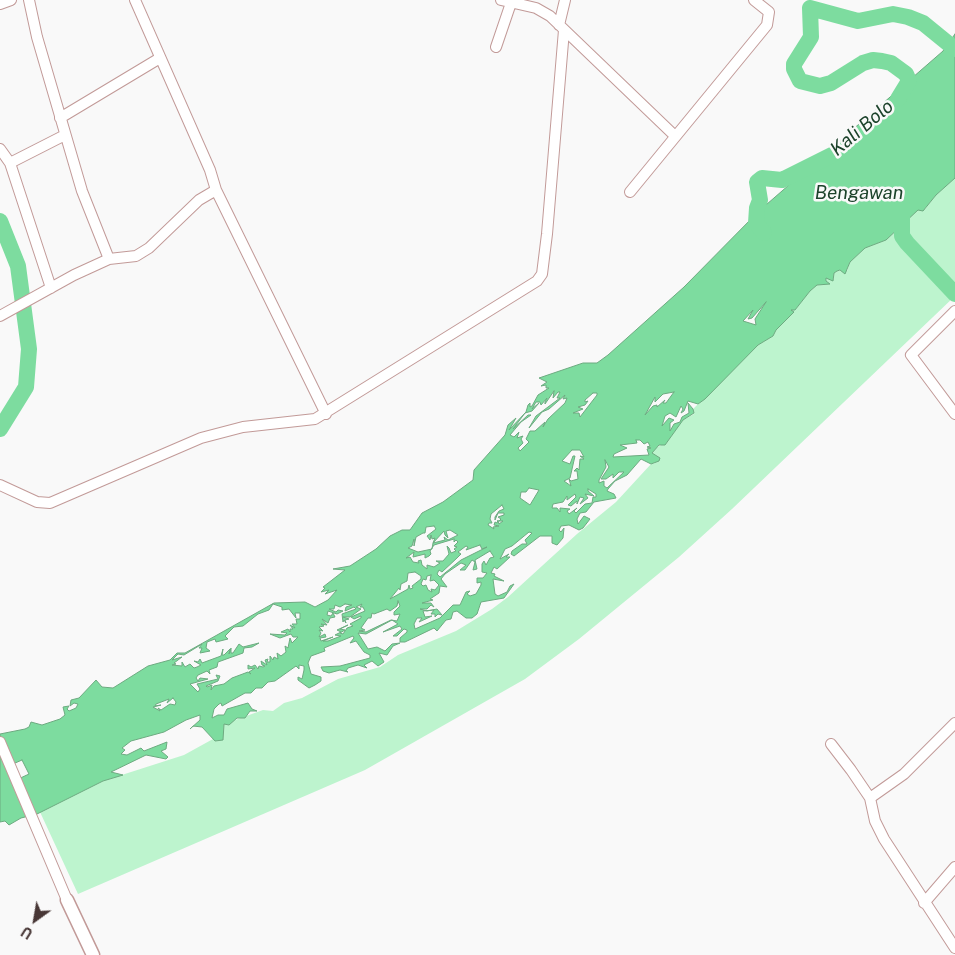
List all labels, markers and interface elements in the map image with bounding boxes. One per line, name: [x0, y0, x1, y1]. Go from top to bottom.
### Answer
water label: Kali Bolo: [826, 95, 898, 161]
water label: Bengawan: [815, 182, 903, 204]
north arrow: [10, 895, 60, 945]
text: U: [19, 923, 36, 942]

